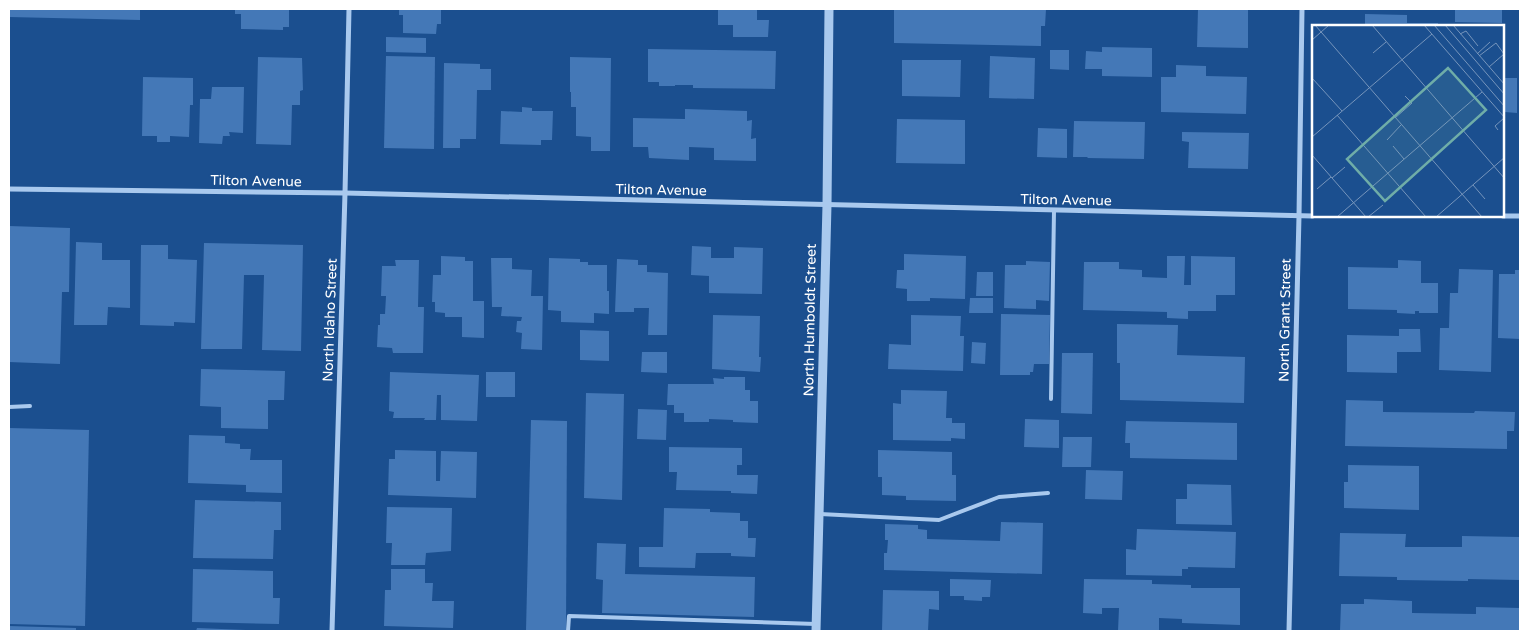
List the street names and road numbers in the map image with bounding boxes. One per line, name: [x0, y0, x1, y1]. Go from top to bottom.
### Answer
street label: Tilton Avenue: [210, 172, 302, 190]
street label: Tilton Avenue: [615, 181, 707, 199]
street label: Tilton Avenue: [1020, 191, 1112, 209]
street label: North Humboldt Street: [800, 243, 820, 397]
street label: North Idaho Street: [319, 257, 341, 382]
street label: North Grant Street: [1275, 257, 1295, 382]

